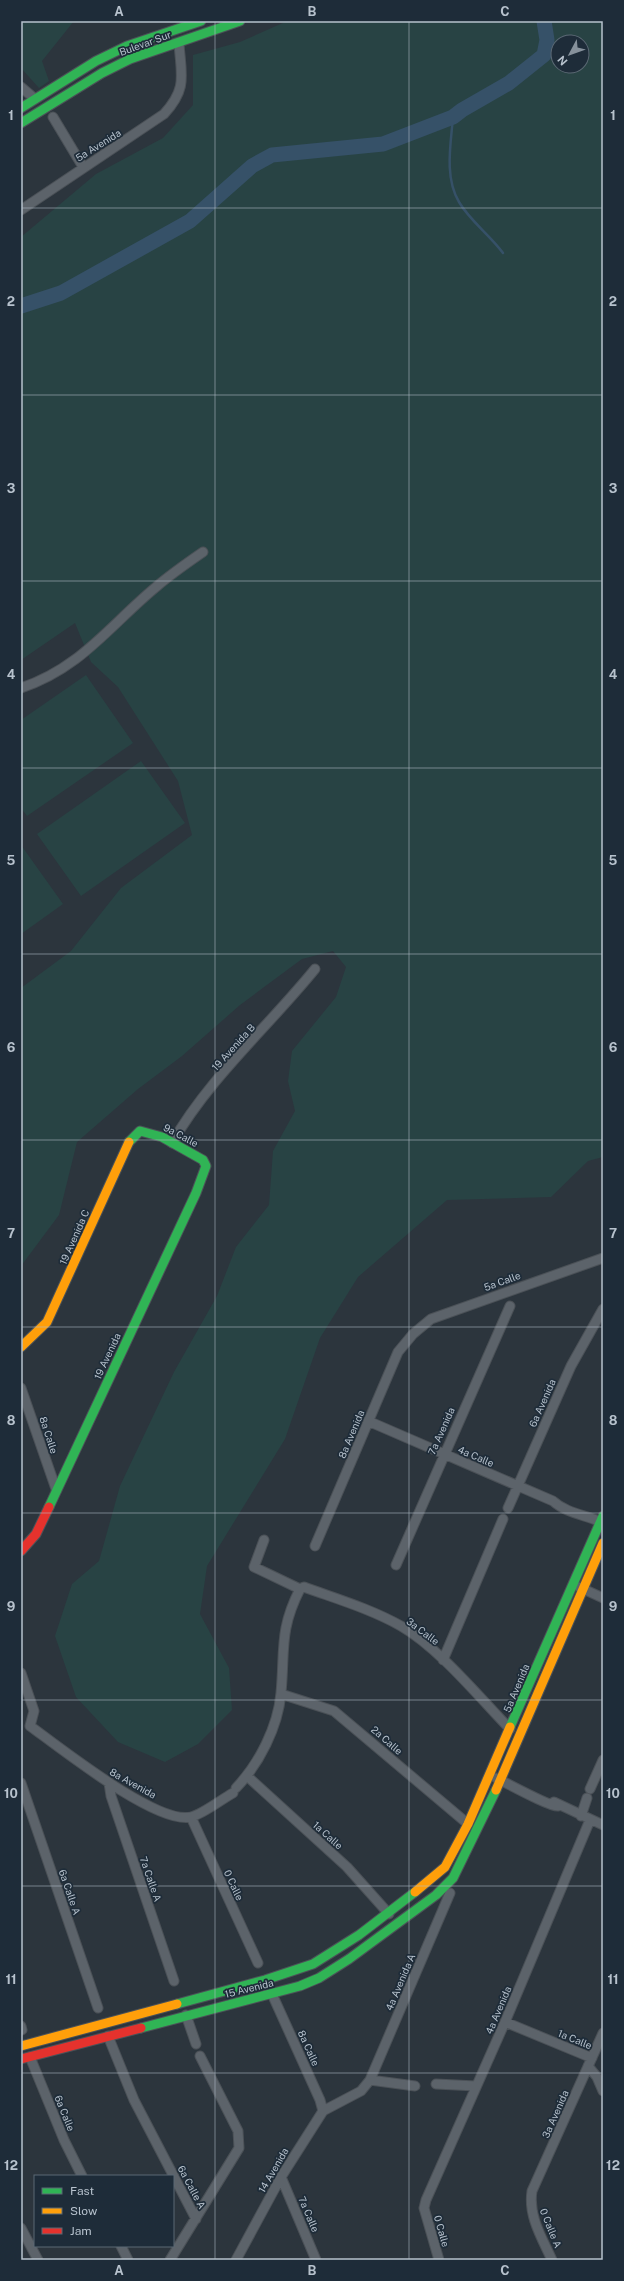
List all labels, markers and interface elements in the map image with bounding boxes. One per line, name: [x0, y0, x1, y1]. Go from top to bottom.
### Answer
text: A: [114, 4, 124, 19]
text: B: [308, 4, 317, 19]
text: C: [500, 4, 510, 19]
street label: Bulevar Sur: [117, 28, 173, 58]
north arrow: [550, 34, 590, 74]
text: N: [555, 53, 570, 68]
text: 1: [8, 108, 14, 123]
text: 1: [610, 108, 616, 123]
street label: 5a Avenida: [73, 126, 123, 164]
text: 2: [7, 294, 15, 309]
text: 2: [609, 294, 617, 309]
text: 3: [7, 481, 16, 496]
text: 3: [609, 481, 618, 496]
text: 4: [7, 667, 16, 682]
text: 4: [609, 667, 618, 682]
text: 5: [7, 853, 16, 868]
text: 5: [609, 853, 618, 868]
street label: 19 Avenida B: [209, 1021, 257, 1073]
text: 6: [7, 1040, 16, 1055]
text: 6: [609, 1040, 618, 1055]
street label: 9a Calle: [161, 1121, 201, 1149]
street label: 19 Avenida C: [57, 1208, 92, 1266]
text: 7: [7, 1226, 15, 1241]
text: 7: [609, 1226, 617, 1241]
street label: 5a Calle: [482, 1269, 522, 1293]
street label: 19 Avenida: [91, 1331, 123, 1381]
street label: 6a Avenida: [526, 1377, 558, 1429]
street label: 7a Avenida: [425, 1405, 457, 1457]
street label: 8a Avenida: [335, 1408, 367, 1460]
text: 8: [7, 1413, 16, 1428]
text: 8: [609, 1413, 618, 1428]
street label: 8a Calle: [37, 1415, 61, 1455]
street label: 4a Calle: [456, 1443, 496, 1469]
text: 9: [7, 1599, 15, 1614]
text: 9: [609, 1599, 617, 1614]
street label: 3a Calle: [404, 1615, 442, 1647]
street label: 5a Avenida: [500, 1662, 532, 1714]
street label: 2a Calle: [369, 1723, 405, 1757]
street label: 8a Avenida: [108, 1765, 158, 1801]
text: 10: [4, 1786, 18, 1801]
text: 10: [606, 1786, 620, 1801]
street label: 1a Calle: [311, 1819, 346, 1852]
street label: 7a Calle A: [138, 1855, 164, 1903]
street label: 6a Calle A: [57, 1868, 83, 1916]
street label: 0 Calle: [222, 1868, 246, 1902]
street label: 4a Avenida A: [383, 1952, 417, 2012]
text: 11: [5, 1972, 17, 1987]
text: 11: [607, 1972, 619, 1987]
street label: 15 Avenida: [223, 1976, 275, 2000]
street label: 4a Avenida: [482, 1984, 514, 2036]
street label: 1a Calle: [556, 2027, 594, 2051]
street label: 8a Calle: [296, 2028, 322, 2068]
street label: 3a Avenida: [539, 2088, 571, 2140]
street label: 6a Calle: [52, 2093, 78, 2133]
street label: 14 Avenida: [255, 2146, 291, 2194]
text: 12: [4, 2158, 18, 2173]
text: 12: [606, 2158, 620, 2173]
street label: 6a Calle A: [176, 2163, 208, 2211]
legend: [34, 2175, 174, 2247]
text: Fast: [70, 2184, 95, 2198]
street label: 7a Calle: [296, 2194, 322, 2234]
text: Slow: [70, 2204, 98, 2218]
street label: 0 Calle A: [538, 2206, 564, 2250]
street label: 0 Calle: [432, 2214, 452, 2248]
text: Jam: [70, 2224, 92, 2238]
text: A: [114, 2263, 124, 2278]
text: B: [308, 2263, 317, 2278]
text: C: [500, 2263, 510, 2278]

